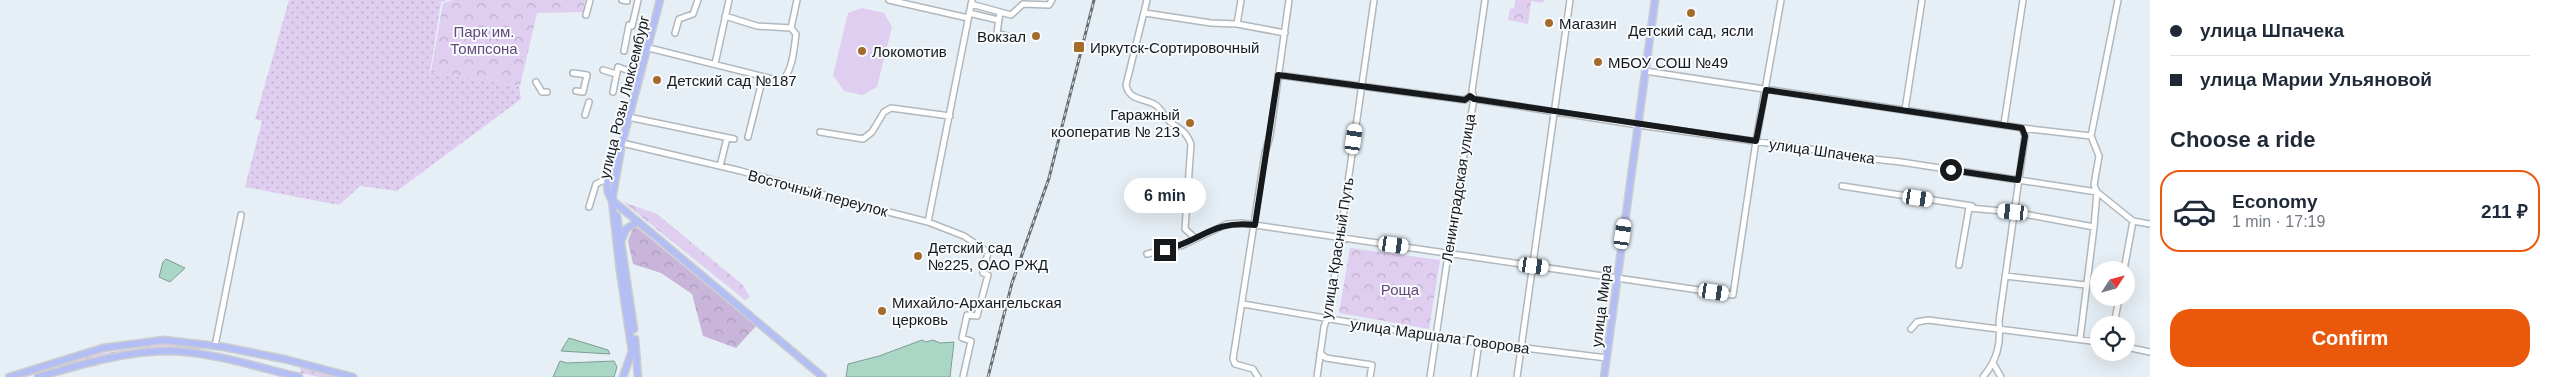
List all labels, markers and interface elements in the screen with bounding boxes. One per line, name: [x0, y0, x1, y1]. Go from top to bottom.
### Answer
marker: Детский сад, ясли: [1685, 7, 1697, 19]
street label: улица Розы Люксембург: [595, 13, 653, 181]
place label: Магазин: [1559, 15, 1617, 32]
marker: Магазин: [1543, 17, 1555, 29]
text: улица Шпачека: [2200, 20, 2344, 41]
place label: Детский сад, ясли: [1628, 22, 1754, 39]
park label: Парк им. Томпсона: [450, 23, 518, 57]
place label: Вокзал: [977, 28, 1026, 45]
marker: Вокзал: [1030, 30, 1042, 42]
place label: Иркутск-Сортировочный: [1090, 39, 1259, 56]
marker: Иркутск-Сортировочный: [1072, 40, 1086, 54]
place label: Локомотив: [872, 43, 947, 60]
marker: Локомотив: [856, 45, 868, 57]
place label: МБОУ СОШ №49: [1608, 54, 1728, 71]
marker: МБОУ СОШ №49: [1592, 56, 1604, 68]
text: улица Марии Ульяновой: [2200, 69, 2432, 90]
place label: Детский сад №187: [667, 72, 797, 89]
marker: Детский сад №187: [651, 74, 663, 86]
place label: Гаражный кооператив № 213: [1051, 106, 1180, 140]
street label: Ленинградская улица: [1438, 112, 1478, 264]
marker: Гаражный кооператив № 213: [1184, 117, 1196, 129]
car: [1344, 123, 1363, 155]
text: Choose a ride: [2170, 127, 2315, 152]
street label: улица Шпачека: [1768, 135, 1877, 167]
route start: [1940, 159, 1962, 181]
street label: Восточный переулок: [746, 166, 890, 220]
street label: улица Красный Путь: [1317, 176, 1357, 320]
callout: 6 min: [1124, 178, 1206, 212]
text: 6 min: [1144, 187, 1186, 204]
car: [1902, 188, 1933, 208]
icon: car: [2172, 189, 2217, 234]
text: Economy: [2232, 191, 2318, 212]
text: 211 ₽: [2481, 201, 2528, 222]
car: [1997, 203, 2028, 221]
text: 1 min · 17:19: [2232, 213, 2325, 230]
car: [1613, 218, 1632, 250]
car: [1378, 235, 1409, 255]
place label: Детский сад №225, ОАО РЖД: [928, 239, 1048, 273]
route end: [1154, 239, 1176, 261]
marker: Детский сад №225, ОАО РЖД: [912, 250, 924, 262]
car: [1518, 256, 1549, 276]
north arrow: [2090, 261, 2135, 306]
map controls: [2090, 261, 2135, 361]
street label: улица Мира: [1588, 263, 1615, 348]
park label: Роща: [1381, 281, 1420, 298]
car: [1698, 282, 1729, 302]
place label: Михайло-Архангельская церковь: [892, 294, 1062, 328]
marker: Михайло-Архангельская церковь: [876, 305, 888, 317]
button: Confirm: [2170, 309, 2530, 367]
street label: улица Маршала Говорова: [1349, 315, 1531, 357]
button: locate: [2090, 316, 2135, 361]

